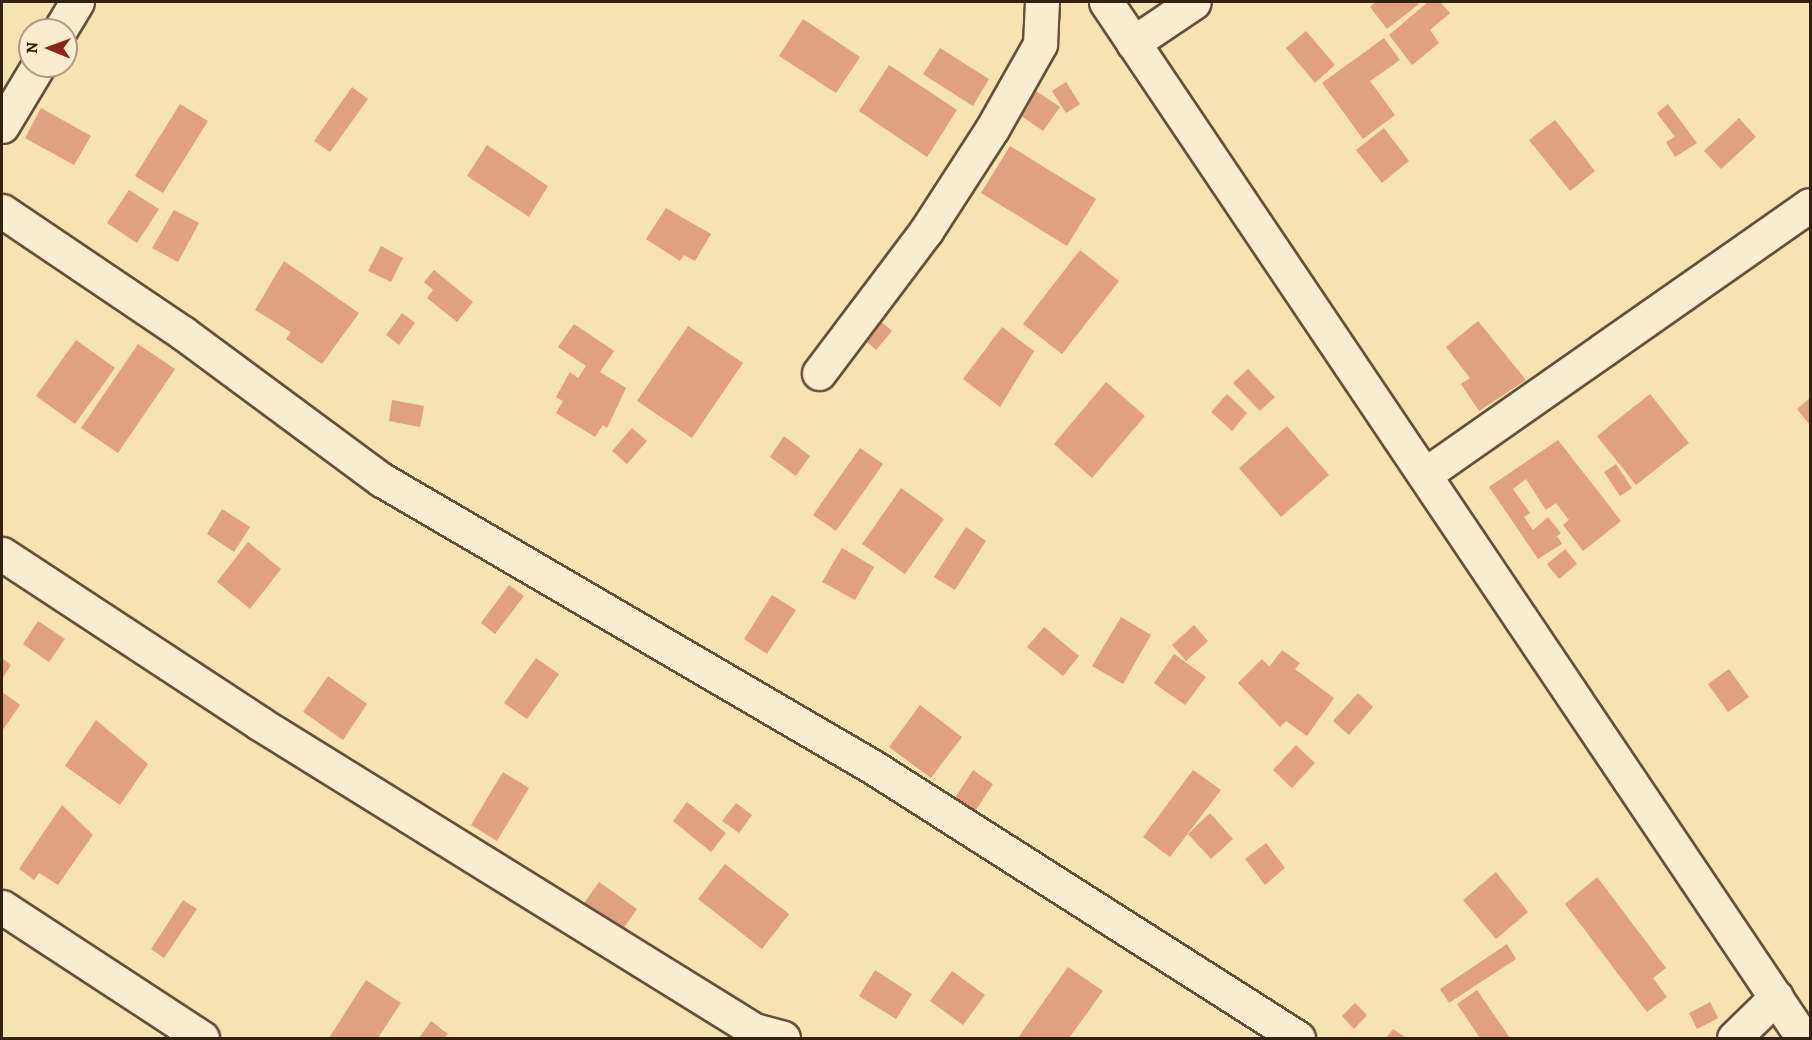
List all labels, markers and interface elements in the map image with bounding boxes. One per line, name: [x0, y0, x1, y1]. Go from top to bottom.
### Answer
north arrow: [18, 18, 78, 78]
text: N: [21, 42, 43, 54]

